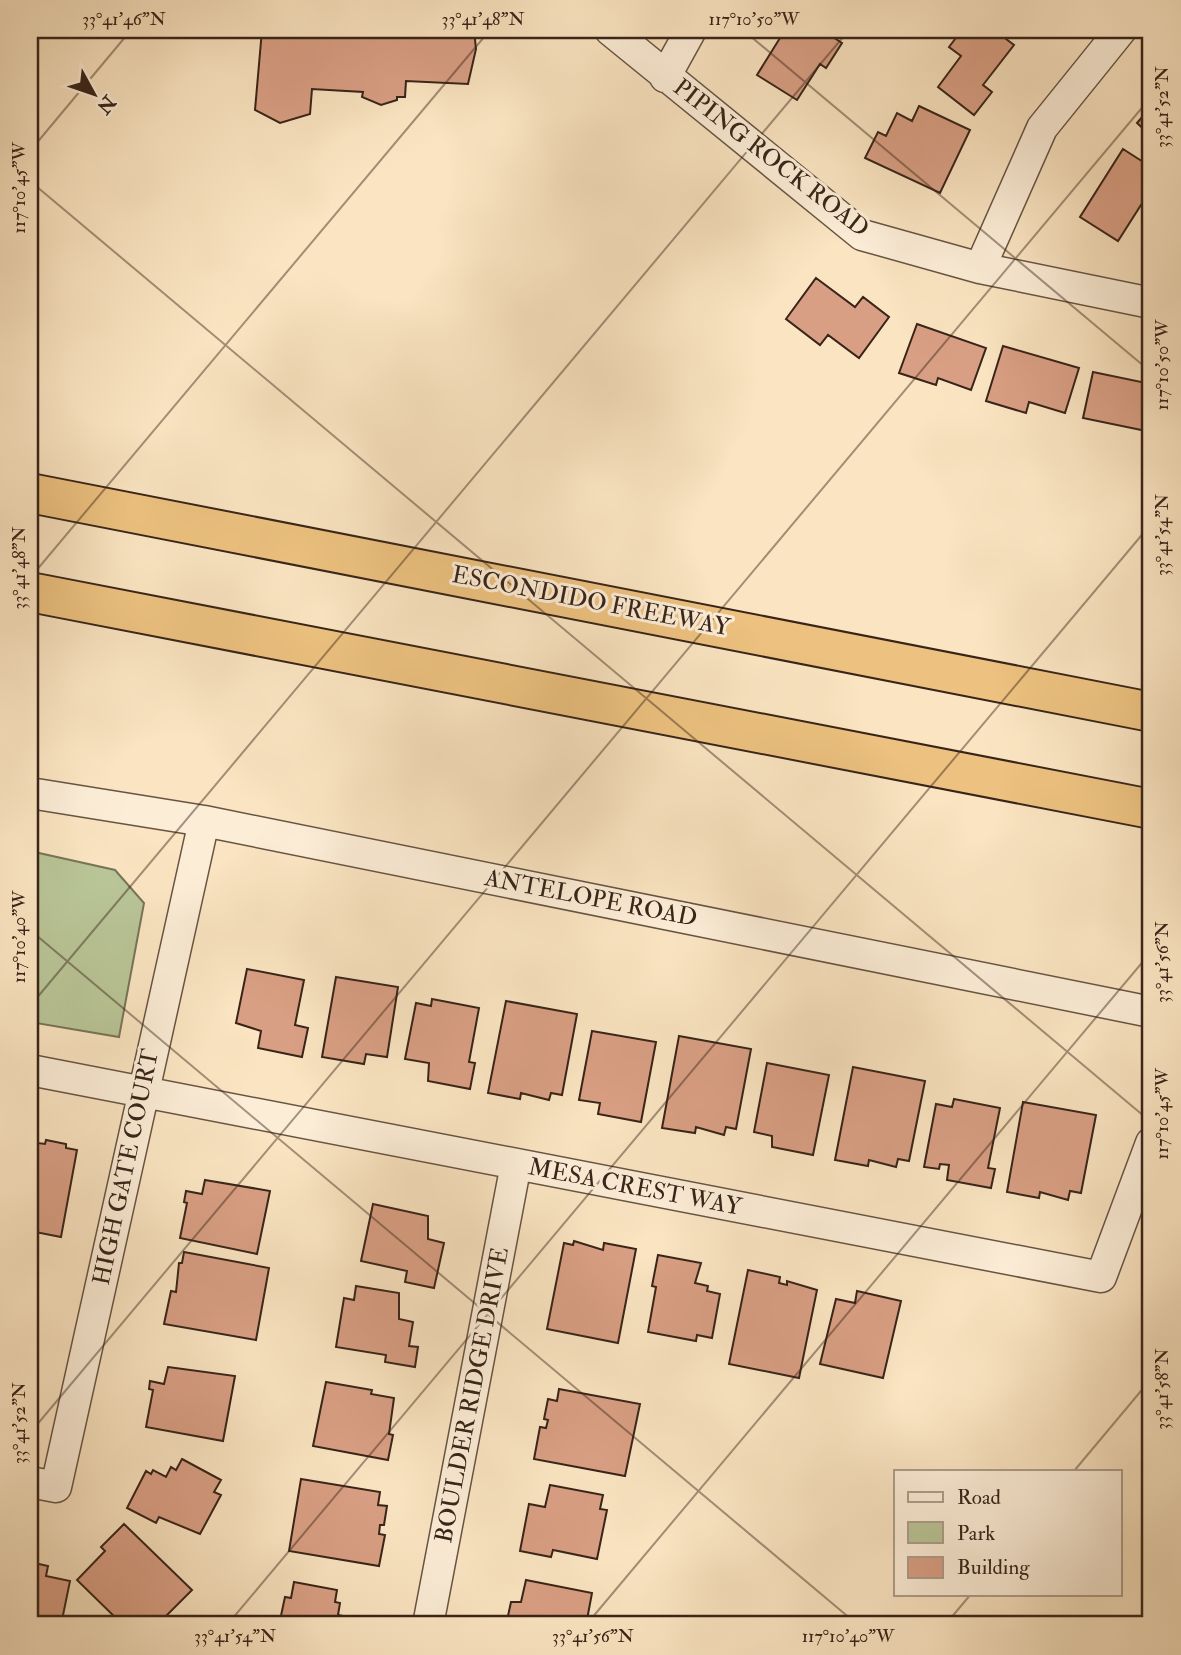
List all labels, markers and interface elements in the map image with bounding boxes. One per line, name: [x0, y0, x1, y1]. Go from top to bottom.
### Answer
text: 33°41'46"N: [82, 8, 166, 31]
text: 33°41'48"N: [441, 8, 525, 31]
text: 117°10'50"W: [709, 8, 800, 31]
north arrow: [60, 60, 130, 130]
text: 33°41'52"N: [1151, 66, 1174, 148]
street label: PIPING ROCK ROAD: [667, 72, 875, 244]
text: N: [91, 89, 122, 119]
text: 117°10'45"W: [8, 142, 31, 234]
text: 117°10'50"W: [1151, 319, 1174, 410]
text: 33°41'54"N: [1151, 494, 1174, 576]
text: 33°41'48"N: [8, 526, 31, 610]
street label: ESCONDIDO FREEWAY: [449, 559, 733, 643]
street label: ANTELOPE ROAD: [481, 862, 700, 934]
text: 117°10'40"W: [8, 890, 31, 983]
text: 33°41'56"N: [1151, 921, 1174, 1003]
street label: HIGH GATE COURT: [86, 1046, 166, 1288]
text: 117°10'45"W: [1151, 1068, 1174, 1160]
street label: MESA CREST WAY: [526, 1151, 745, 1223]
street label: BOULDER RIDGE DRIVE: [428, 1244, 516, 1546]
text: 33°41'58"N: [1151, 1348, 1174, 1430]
text: 33°41'52"N: [8, 1382, 31, 1464]
legend: [894, 1470, 1122, 1596]
text: Road: [957, 1484, 1002, 1511]
text: Park: [957, 1520, 995, 1547]
text: Building: [957, 1554, 1030, 1581]
text: 33°41'54"N: [194, 1625, 276, 1648]
text: 33°41'56"N: [552, 1625, 634, 1648]
text: 117°10'40"W: [802, 1625, 895, 1648]

